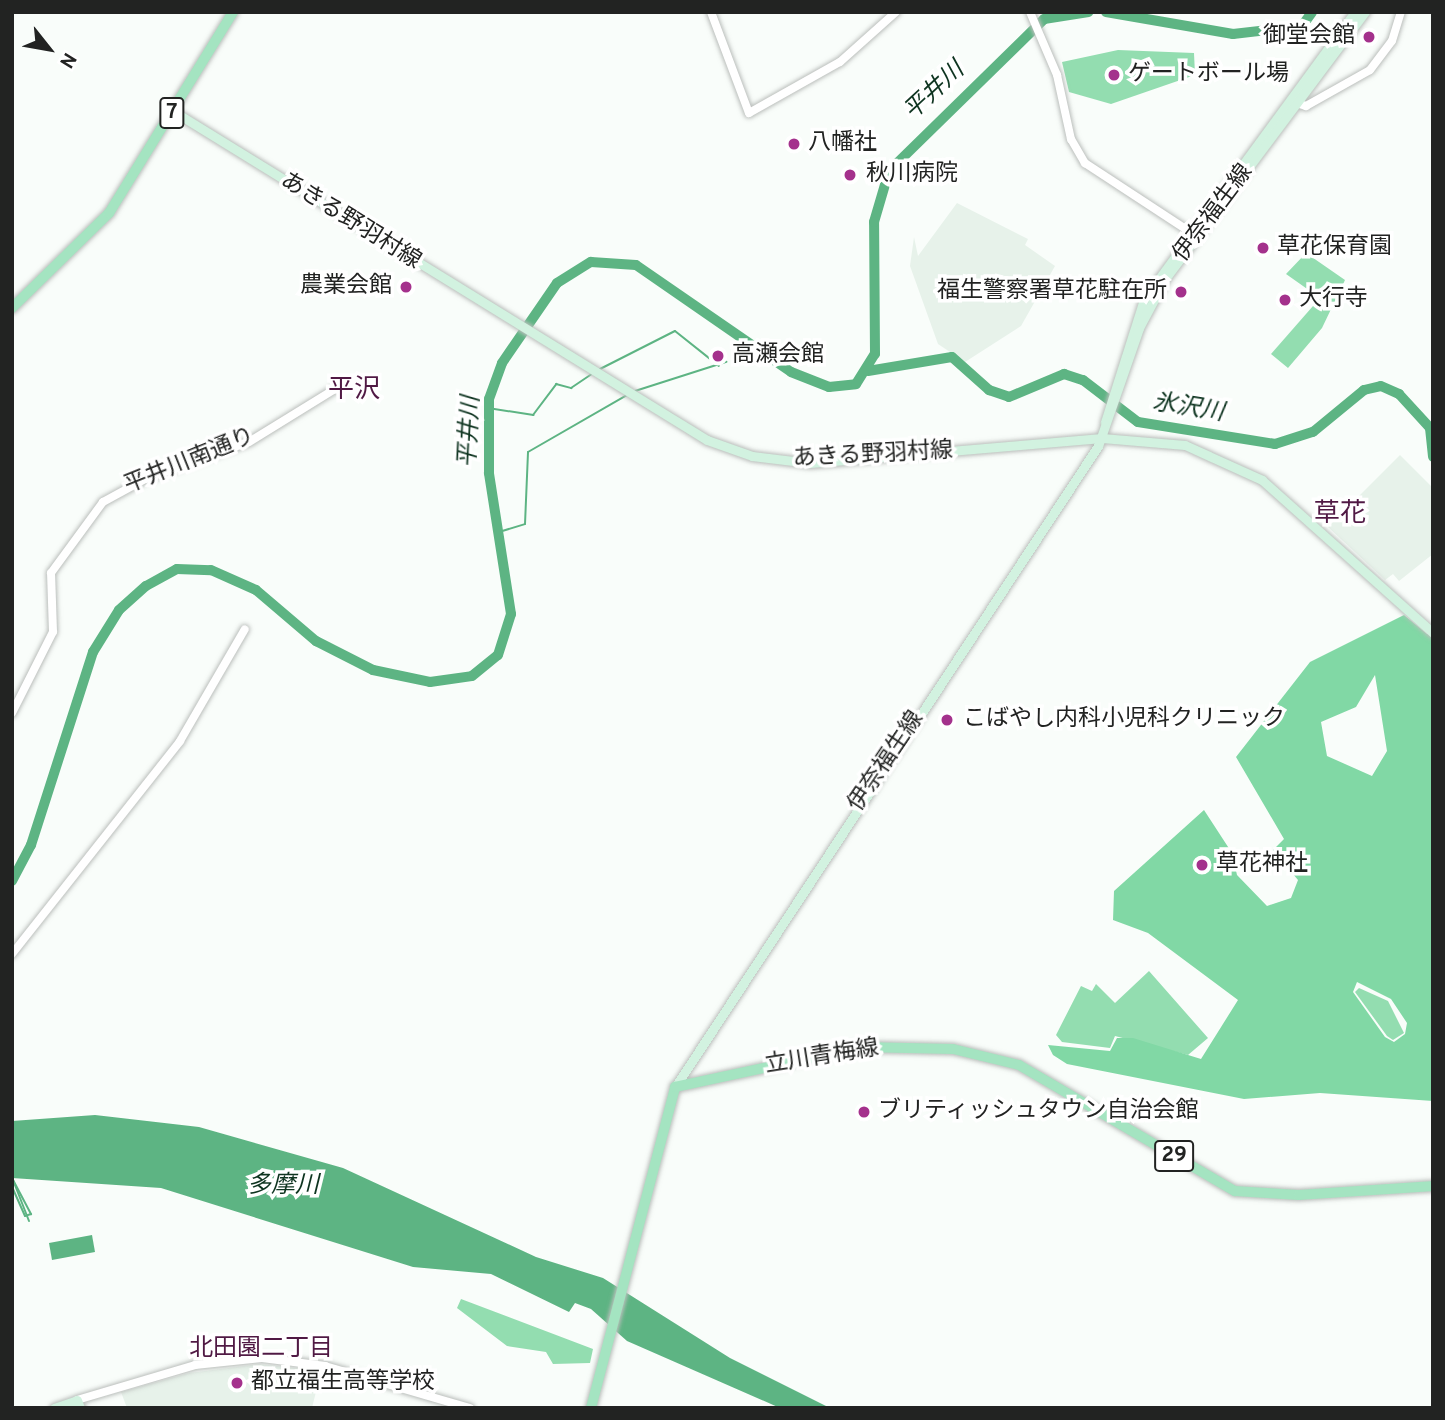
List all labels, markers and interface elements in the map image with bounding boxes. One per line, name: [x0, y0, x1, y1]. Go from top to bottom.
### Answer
north arrow: [14, 14, 84, 84]
place label: 御堂会館: [1263, 23, 1355, 51]
marker: 御堂会館: [1361, 29, 1377, 45]
text: N: [53, 48, 81, 72]
water label: 平井川: [899, 57, 971, 127]
place label: ゲートボール場: [1128, 61, 1289, 89]
marker: ゲートボール場: [1106, 67, 1122, 83]
road number: 7: [158, 96, 186, 130]
place label: 八幡社: [808, 130, 877, 158]
marker: 八幡社: [786, 136, 802, 152]
street label: 伊奈福生線: [1168, 160, 1260, 268]
place label: 秋川病院: [866, 161, 958, 189]
marker: 秋川病院: [840, 165, 860, 185]
street label: あきる野羽村線: [274, 168, 426, 276]
place label: 草花保育園: [1277, 234, 1392, 262]
marker: 草花保育園: [1255, 240, 1271, 256]
place label: 農業会館: [300, 273, 392, 301]
place label: 福生警察署草花駐在所: [937, 278, 1167, 306]
marker: 農業会館: [398, 279, 414, 295]
marker: 福生警察署草花駐在所: [1173, 284, 1189, 300]
place label: 大行寺: [1299, 286, 1368, 314]
marker: 大行寺: [1277, 292, 1293, 308]
place label: 高瀬会館: [732, 342, 824, 370]
marker: 高瀬会館: [710, 348, 726, 364]
district label: 平沢: [328, 375, 380, 407]
water label: 氷沢川: [1150, 389, 1226, 429]
water label: 平井川: [455, 395, 487, 469]
street label: 平井川南通り: [121, 423, 259, 501]
street label: あきる野羽村線: [792, 438, 954, 474]
district label: 草花: [1314, 499, 1366, 531]
place label: こばやし内科小児科クリニック: [963, 706, 1285, 734]
street label: 伊奈福生線: [843, 707, 931, 817]
marker: こばやし内科小児科クリニック: [937, 710, 957, 730]
place label: 草花神社: [1216, 851, 1308, 879]
marker: 草花神社: [1194, 857, 1210, 873]
street label: 立川青梅線: [763, 1035, 881, 1081]
place label: ブリティッシュタウン自治会館: [878, 1098, 1200, 1126]
marker: ブリティッシュタウン自治会館: [856, 1104, 872, 1120]
road number: 29: [1153, 1138, 1195, 1174]
water label: 多摩川: [247, 1173, 319, 1201]
district label: 北田園二丁目: [189, 1336, 333, 1364]
place label: 都立福生高等学校: [251, 1369, 435, 1397]
marker: 都立福生高等学校: [229, 1375, 245, 1391]

